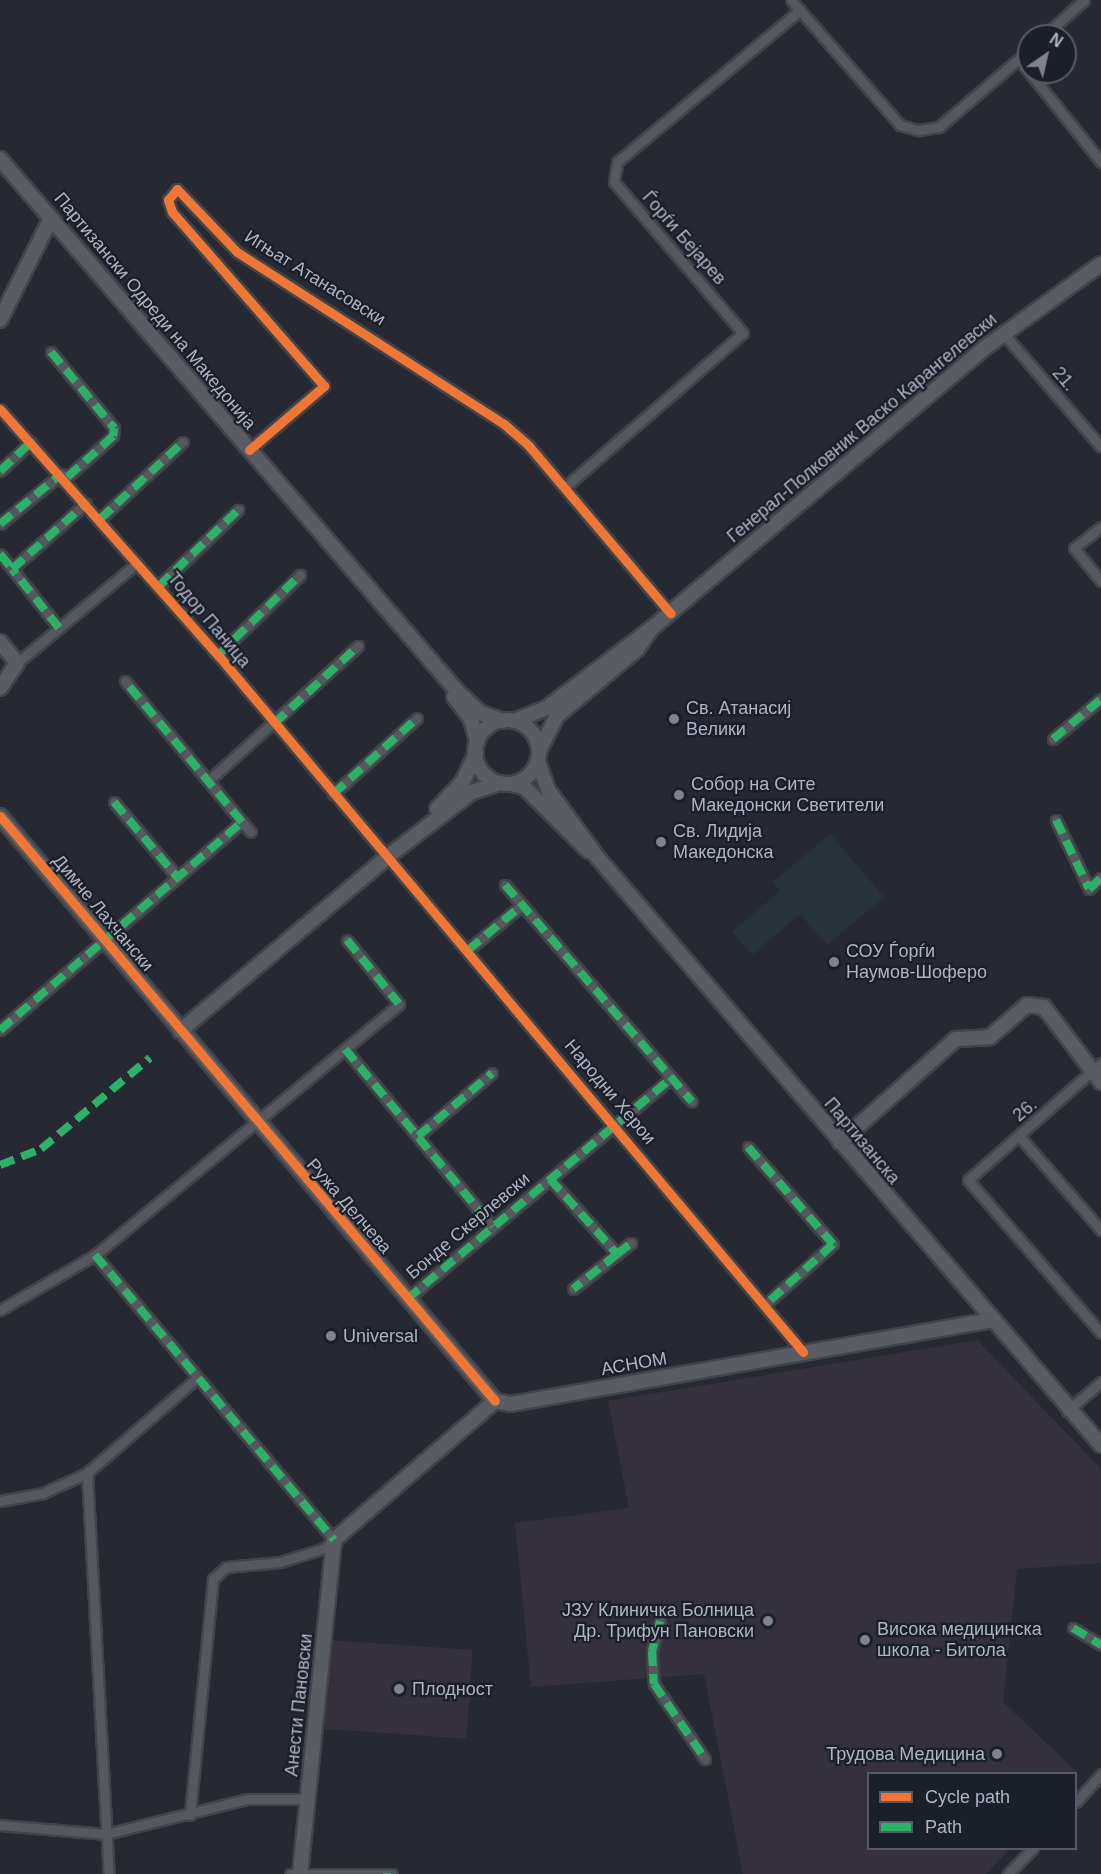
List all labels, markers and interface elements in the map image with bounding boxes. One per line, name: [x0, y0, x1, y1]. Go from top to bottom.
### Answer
north arrow: [1017, 24, 1077, 84]
text: N: [1047, 30, 1066, 51]
street label: Ѓорѓи Бејарев: [638, 187, 730, 289]
street label: Партизански Одреди на Македонија: [49, 188, 261, 434]
street label: Игњат Атанасовски: [241, 226, 389, 330]
street label: Генерал-Полковник Васко Карангелевски: [723, 309, 1001, 547]
street label: 21.: [1048, 362, 1080, 396]
street label: Тодор Паница: [163, 568, 255, 672]
place label: Св. Атанасиј Велики: [686, 698, 791, 740]
marker: Св. Атанасиј Велики: [667, 712, 681, 726]
place label: Собор на Сите Македонски Светители: [691, 774, 884, 816]
marker: Собор на Сите Македонски Светители: [672, 788, 686, 802]
place label: Св. Лидија Македонска: [673, 821, 774, 864]
marker: Св. Лидија Македонска: [654, 835, 668, 849]
street label: Димче Лахчански: [48, 850, 158, 976]
place label: СОУ Ѓорѓи Наумов-Шоферо: [846, 941, 987, 984]
marker: СОУ Ѓорѓи Наумов-Шоферо: [827, 955, 841, 969]
street label: Народни Херои: [560, 1035, 660, 1149]
street label: Партизанска: [820, 1093, 904, 1189]
street label: 26.: [1008, 1094, 1042, 1126]
street label: Ружа Делчева: [302, 1154, 396, 1258]
street label: Бонде Скерлевски: [402, 1168, 534, 1284]
place label: Universal: [343, 1325, 418, 1347]
marker: Universal: [324, 1329, 338, 1343]
street label: АСНОМ: [599, 1348, 669, 1380]
place label: ЈЗУ Клиничка Болница Др. Трифун Пановски: [562, 1600, 754, 1642]
marker: ЈЗУ Клиничка Болница Др. Трифун Пановски: [759, 1612, 777, 1630]
place label: Висока медицинска школа - Битола: [877, 1619, 1042, 1662]
street label: Анести Пановски: [281, 1633, 317, 1777]
marker: Висока медицинска школа - Битола: [858, 1633, 872, 1647]
place label: Плодност: [412, 1678, 493, 1700]
marker: Плодност: [390, 1680, 408, 1698]
place label: Трудова Медицина: [826, 1743, 985, 1765]
marker: Трудова Медицина: [990, 1747, 1004, 1761]
legend: [867, 1772, 1077, 1850]
text: Cycle path: [925, 1787, 1010, 1807]
text: Path: [925, 1817, 962, 1837]

